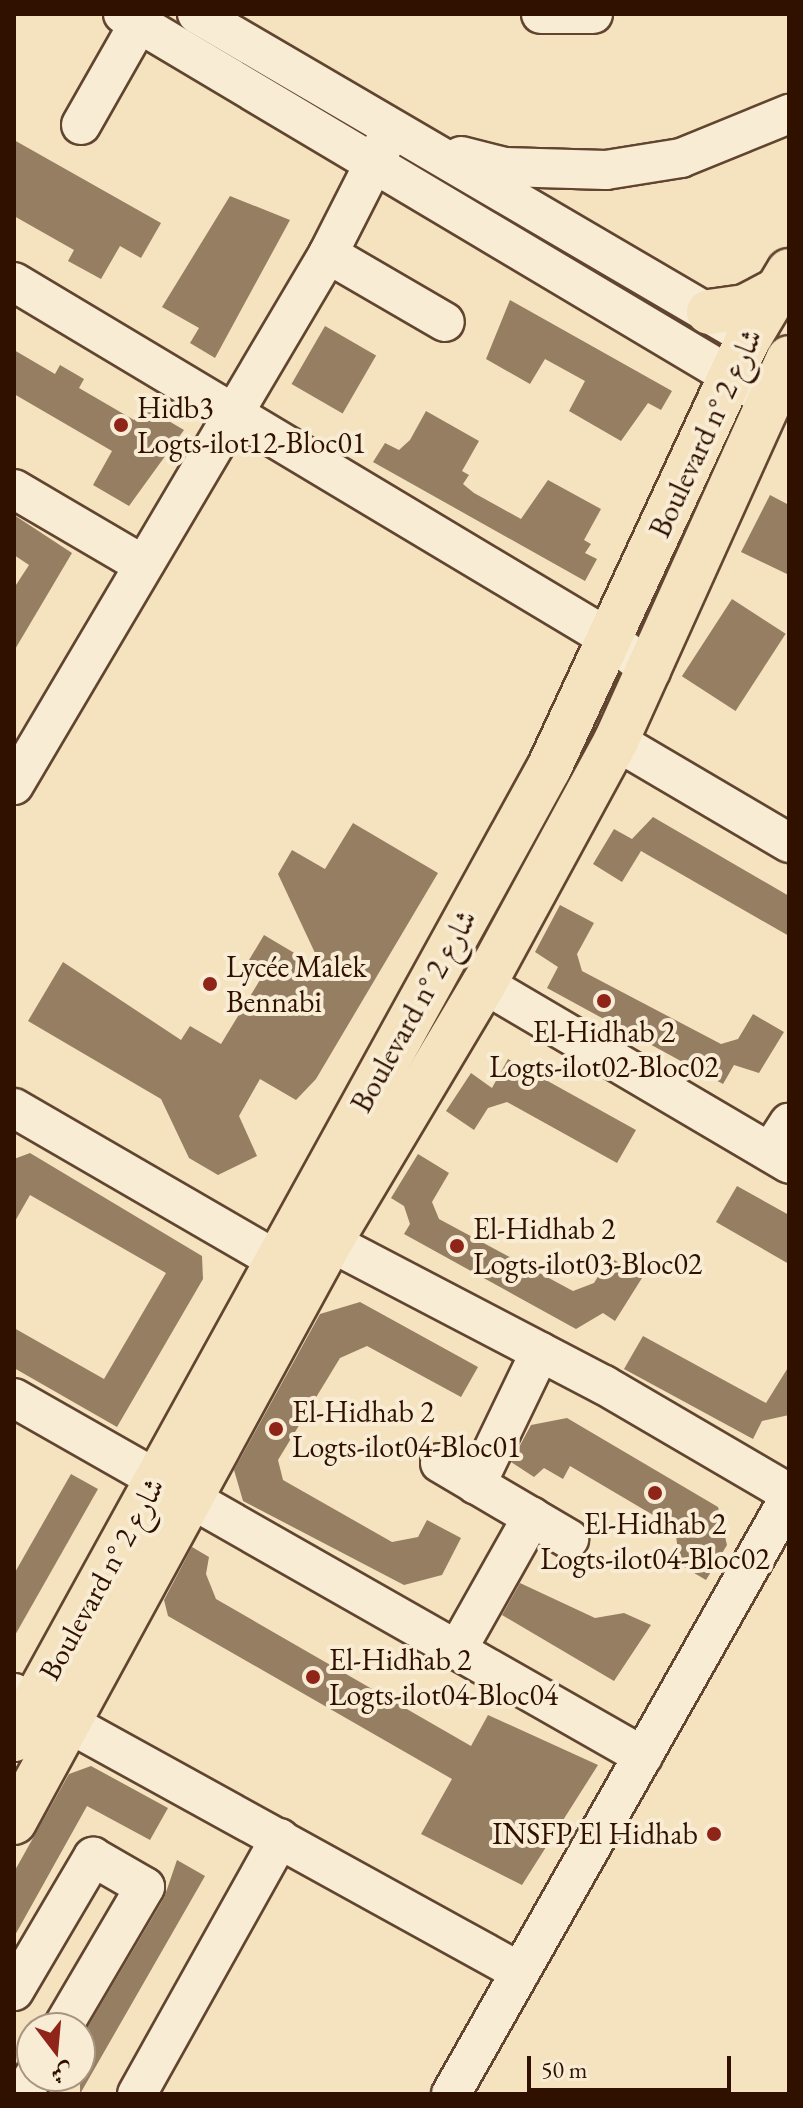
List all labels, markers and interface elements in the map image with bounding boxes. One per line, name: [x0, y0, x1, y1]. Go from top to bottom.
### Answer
street label: Boulevard n° شارع 2: [642, 323, 770, 543]
place label: Hidb3 Logts-ilot12-Bloc01: [137, 390, 366, 460]
marker: Hidb3 Logts-ilot12-Bloc01: [112, 416, 130, 434]
street label: Boulevard n° شارع 2: [343, 903, 485, 1119]
place label: Lycée Malek Bennabi: [226, 949, 366, 1020]
marker: Lycée Malek Bennabi: [201, 975, 219, 993]
marker: El-Hidhab 2 Logts-ilot02-Bloc02: [595, 992, 613, 1010]
place label: El-Hidhab 2 Logts-ilot02-Bloc02: [489, 1014, 719, 1084]
place label: El-Hidhab 2 Logts-ilot03-Bloc02: [473, 1211, 702, 1282]
marker: El-Hidhab 2 Logts-ilot03-Bloc02: [448, 1237, 466, 1255]
place label: El-Hidhab 2 Logts-ilot04-Bloc01: [292, 1394, 521, 1464]
marker: El-Hidhab 2 Logts-ilot04-Bloc01: [267, 1420, 285, 1438]
street label: Boulevard n° شارع 2: [31, 1471, 173, 1687]
marker: El-Hidhab 2 Logts-ilot04-Bloc02: [646, 1484, 664, 1502]
place label: El-Hidhab 2 Logts-ilot04-Bloc02: [540, 1506, 770, 1576]
place label: El-Hidhab 2 Logts-ilot04-Bloc04: [329, 1642, 558, 1712]
marker: El-Hidhab 2 Logts-ilot04-Bloc04: [304, 1668, 322, 1686]
place label: INSFP El Hidhab: [492, 1816, 698, 1852]
marker: INSFP El Hidhab: [705, 1825, 723, 1843]
north arrow: [16, 2012, 96, 2092]
scale bar: [531, 2040, 735, 2090]
text: 50 m: [541, 2054, 588, 2085]
text: ش: [48, 2057, 77, 2091]

